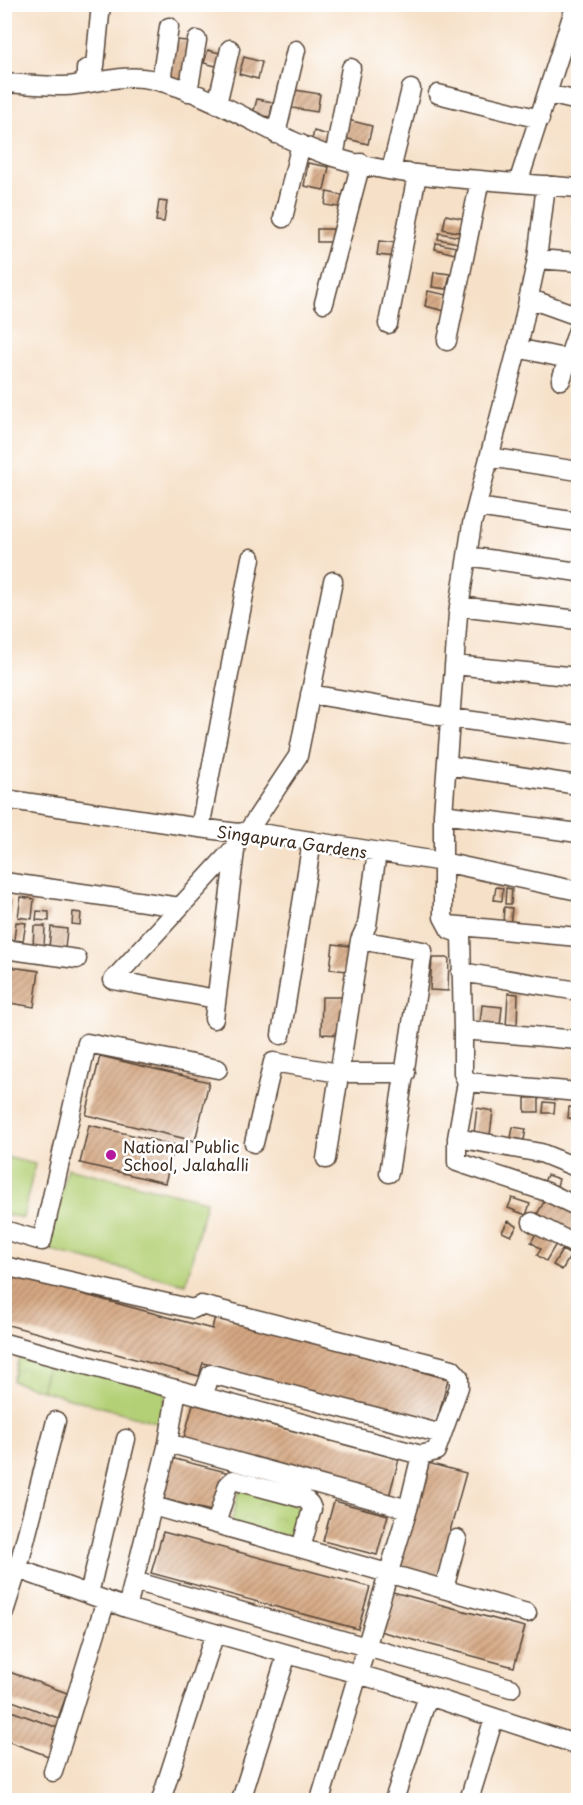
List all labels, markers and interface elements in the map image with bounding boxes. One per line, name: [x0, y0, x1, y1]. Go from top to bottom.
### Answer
street label: Singapura Gardens: [215, 819, 369, 863]
place label: National Public School, Jalahalli: [123, 1134, 249, 1176]
marker: National Public School, Jalahalli: [104, 1148, 118, 1162]

